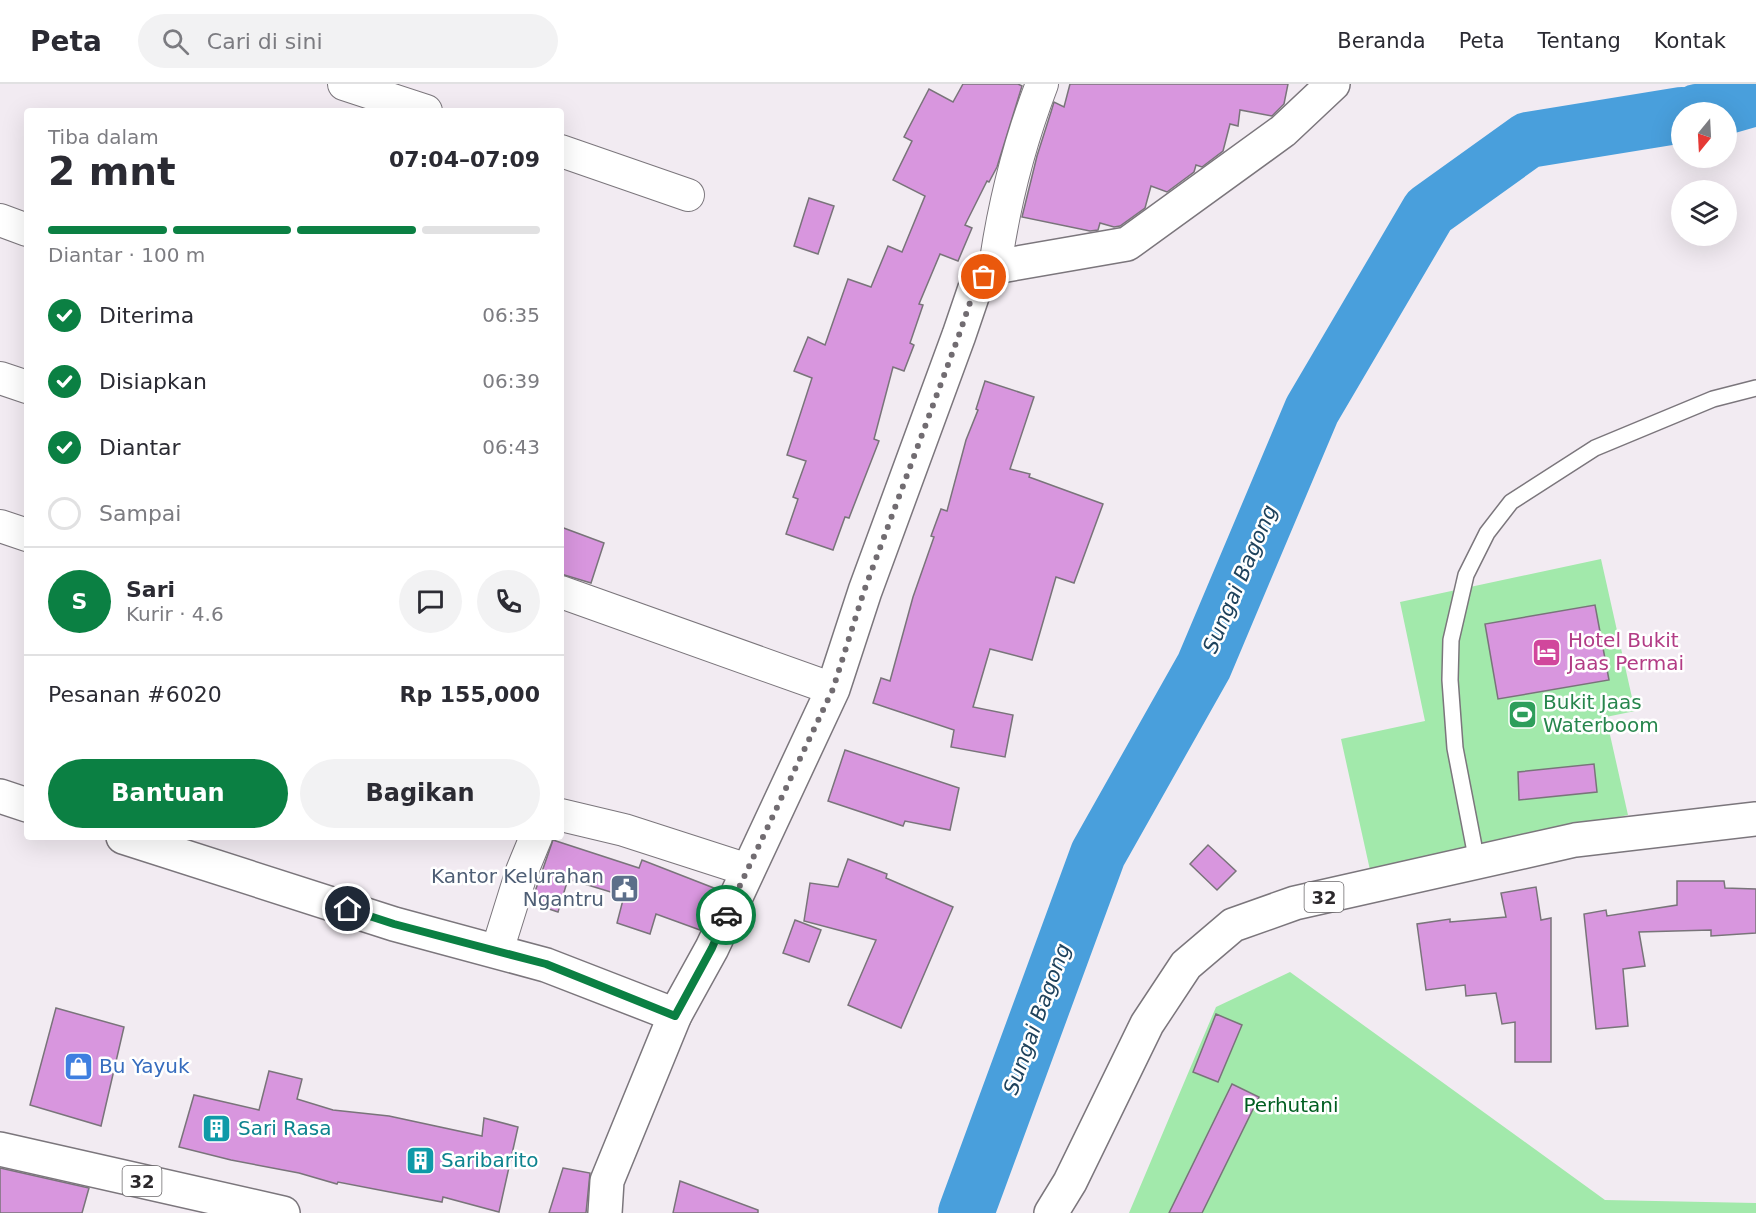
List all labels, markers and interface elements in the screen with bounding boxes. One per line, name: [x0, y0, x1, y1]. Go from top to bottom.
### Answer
search box: [138, 14, 558, 68]
text: Peta: [30, 25, 102, 58]
icon: search: [159, 25, 192, 58]
text: Cari di sini: [207, 29, 323, 54]
text: Beranda: [1337, 29, 1426, 53]
text: Peta: [1459, 29, 1505, 53]
text: Tentang: [1538, 29, 1621, 53]
text: Kontak: [1654, 29, 1726, 53]
north arrow: [1671, 102, 1737, 168]
map controls: [1671, 102, 1737, 246]
text: Tiba dalam: [48, 125, 159, 149]
text: 07:04–07:09: [389, 147, 540, 172]
text: 2 mnt: [48, 149, 176, 194]
button: layers: [1671, 180, 1737, 246]
text: Diantar · 100 m: [48, 243, 205, 267]
pin: [958, 251, 1009, 302]
icon: bag: [967, 260, 1000, 293]
icon: check: [48, 299, 81, 332]
text: Diterima: [99, 303, 194, 328]
text: 06:35: [482, 303, 540, 327]
icon: check: [48, 365, 81, 398]
text: Disiapkan: [99, 369, 207, 394]
text: 06:39: [482, 369, 540, 393]
icon: check: [48, 431, 81, 464]
text: Diantar: [99, 435, 181, 460]
text: 06:43: [482, 435, 540, 459]
text: Sampai: [99, 501, 181, 526]
water label: Sungai Bagong: [1198, 501, 1282, 657]
button: chat: [399, 570, 462, 633]
button: phone: [477, 570, 540, 633]
text: Sari: [126, 577, 175, 602]
text: S: [72, 589, 87, 614]
text: Kurir · 4.6: [126, 602, 224, 626]
place label: Hotel Bukit Jaas Permai: [1566, 628, 1684, 675]
hotel icon: Hotel Bukit Jaas Permai: [1531, 636, 1563, 668]
text: Pesanan #6020: [48, 682, 222, 707]
text: Rp 155,000: [399, 682, 540, 707]
place label: Bukit Jaas Waterboom: [1543, 690, 1659, 737]
sports icon: Bukit Jaas Waterboom: [1506, 698, 1538, 730]
button: Bantuan: [48, 759, 288, 828]
button: Bagikan: [300, 759, 540, 828]
place label: Kantor Kelurahan Ngantru: [431, 864, 604, 911]
public building icon: Kantor Kelurahan Ngantru: [609, 872, 641, 904]
road number: 32: [1304, 882, 1344, 912]
pin: [322, 883, 373, 934]
courier: [696, 885, 756, 945]
icon: home: [331, 892, 364, 925]
icon: car: [710, 899, 743, 932]
water label: Sungai Bagong: [999, 940, 1075, 1098]
shop icon: Bu Yayuk: [62, 1050, 94, 1082]
place label: Bu Yayuk: [99, 1054, 190, 1078]
park label: Perhutani: [1243, 1093, 1339, 1117]
building icon: Sari Rasa: [201, 1112, 233, 1144]
place label: Sari Rasa: [238, 1116, 331, 1140]
building icon: Saribarito: [404, 1144, 436, 1176]
place label: Saribarito: [441, 1148, 539, 1172]
road number: 32: [122, 1166, 162, 1196]

